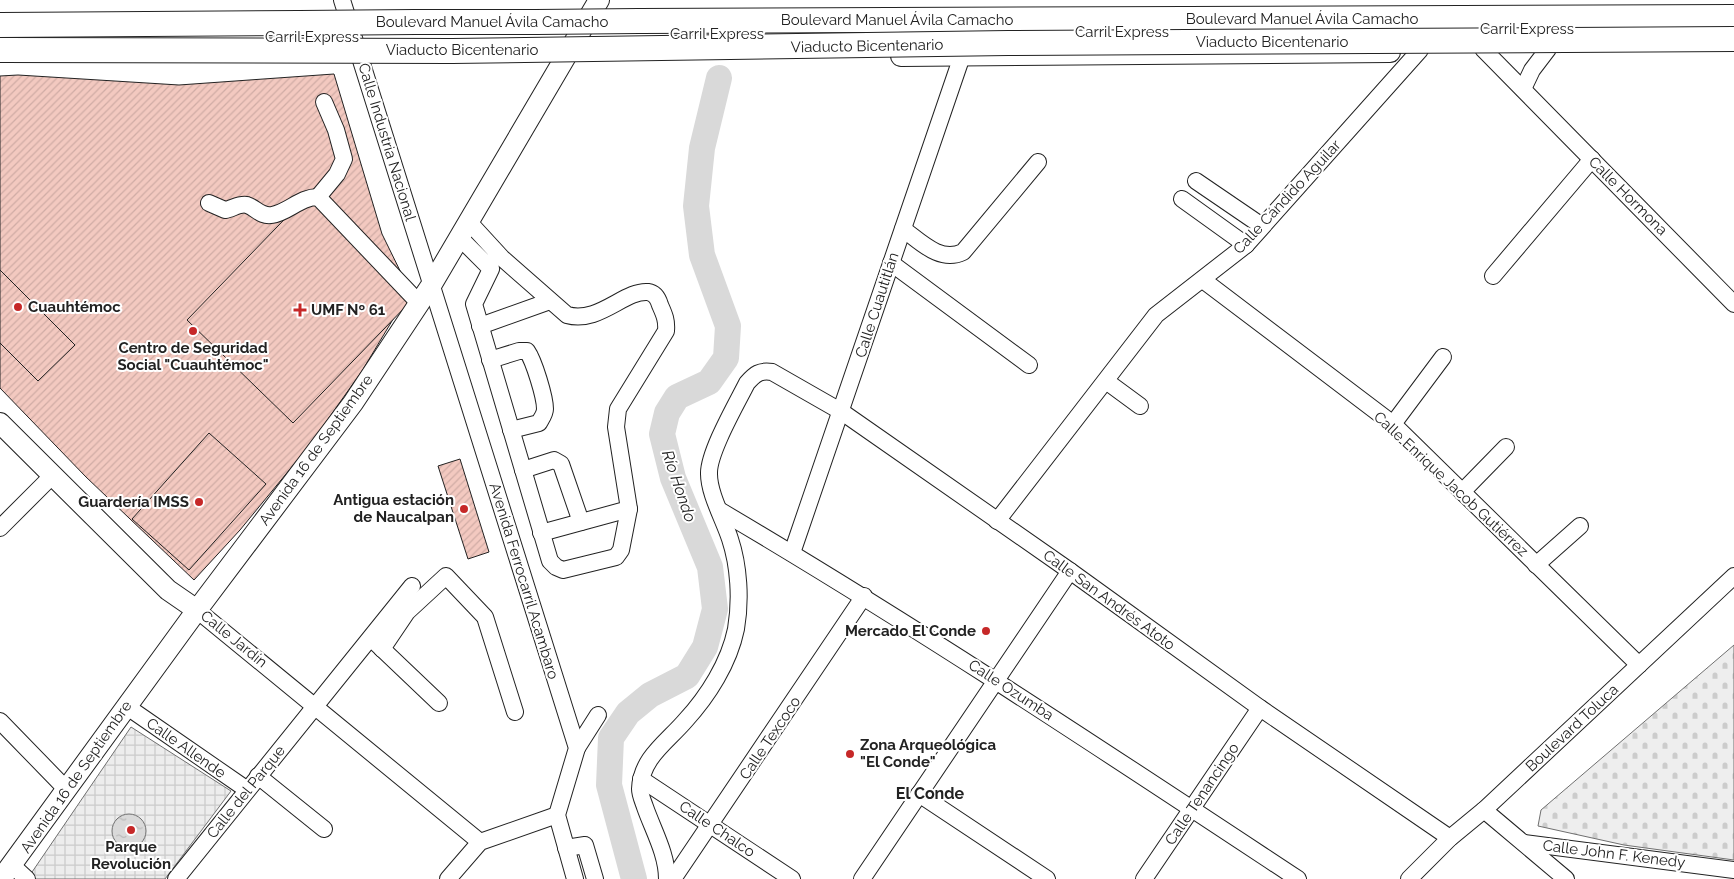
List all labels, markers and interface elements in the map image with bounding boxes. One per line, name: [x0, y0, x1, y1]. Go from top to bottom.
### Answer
street label: Boulevard Manuel Ávila Camacho: [1186, 10, 1418, 28]
street label: Boulevard Manuel Ávila Camacho: [781, 11, 1013, 29]
street label: Boulevard Manuel Ávila Camacho: [376, 13, 608, 31]
street label: Carril Express: [1480, 20, 1574, 38]
street label: Carril Express: [1075, 23, 1169, 41]
street label: Carril Express: [670, 25, 764, 43]
street label: Carril Express: [265, 28, 359, 46]
street label: Viaducto Bicentenario: [1196, 33, 1348, 51]
street label: Viaducto Bicentenario: [790, 36, 944, 56]
street label: Viaducto Bicentenario: [386, 41, 538, 59]
street label: Calle Industria Nacional: [354, 61, 420, 224]
street label: Calle Cándido Aguilar: [1229, 136, 1345, 258]
street label: Calle Hormona: [1585, 153, 1671, 239]
street label: Calle Cuautitlán: [851, 250, 903, 360]
place label: Cuauhtémoc: [28, 298, 121, 316]
marker: Cuauhtémoc: [12, 301, 24, 313]
place label: UMF Nº 61: [311, 301, 386, 319]
marker: UMF Nº 61: [293, 303, 307, 317]
marker: Centro de Seguridad Social "Cuauhtémoc": [187, 325, 199, 337]
place label: Centro de Seguridad Social "Cuauhtémoc": [117, 339, 269, 374]
street label: Avenida 16 de Septiembre: [255, 371, 377, 529]
street label: Calle Enrique Jacob Gutiérrez: [1370, 408, 1532, 560]
water label: Río Hondo: [658, 448, 700, 524]
street label: Avenida Ferrocarril Acambaro: [485, 481, 563, 682]
place label: Antigua estación de Naucalpan: [333, 491, 454, 526]
place label: Guardería IMSS: [78, 493, 189, 511]
marker: Guardería IMSS: [193, 496, 205, 508]
marker: Antigua estación de Naucalpan: [458, 503, 470, 515]
street label: Calle San Andrés Atoto: [1040, 546, 1179, 654]
street label: Calle Jardín: [197, 607, 271, 671]
place label: Mercado El Conde: [845, 622, 976, 640]
marker: Mercado El Conde: [980, 625, 992, 637]
street label: Calle Ozumba: [965, 656, 1057, 724]
street label: Boulevard Toluca: [1522, 680, 1622, 776]
street label: Calle Texcoco: [736, 693, 804, 783]
street label: Avenida 16 de Septiembre: [16, 697, 136, 857]
street label: Calle Allende: [143, 714, 229, 782]
place label: Zona Arqueológica "El Conde": [860, 736, 996, 771]
street label: Calle Tenancingo: [1161, 739, 1243, 848]
street label: Calle del Parque: [203, 742, 289, 842]
marker: Zona Arqueológica "El Conde": [844, 748, 856, 760]
district label: El Conde: [896, 784, 965, 803]
street label: Calle Chalco: [676, 797, 758, 861]
marker: Parque Revolución: [125, 824, 137, 836]
street label: Calle John F. Kenedy: [1542, 836, 1686, 872]
place label: Parque Revolución: [91, 838, 171, 873]

